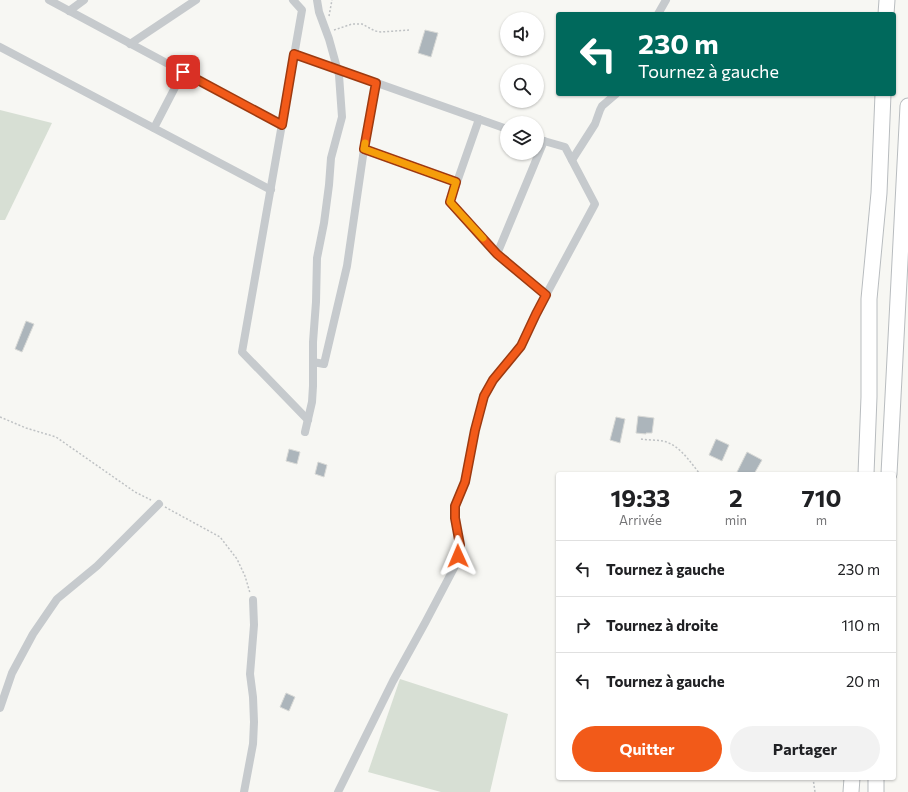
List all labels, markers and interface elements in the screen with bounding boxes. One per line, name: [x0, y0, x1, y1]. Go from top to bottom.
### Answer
map controls: [500, 12, 544, 160]
button: sound: [500, 12, 544, 56]
text: 230 m: [638, 26, 719, 60]
icon: left: [572, 28, 624, 80]
pin: [166, 55, 200, 89]
text: Tournez à gauche: [638, 60, 779, 82]
icon: arrive: [172, 61, 194, 83]
button: search: [500, 64, 544, 108]
button: layers: [500, 116, 544, 160]
text: 19:33: [611, 483, 670, 512]
text: 2: [729, 483, 743, 512]
text: 710: [801, 483, 841, 512]
text: Arrivée: [619, 512, 662, 528]
text: min: [725, 512, 747, 528]
text: m: [816, 512, 827, 528]
position arrow: [437, 535, 479, 577]
icon: left: [572, 558, 594, 580]
text: Tournez à gauche: [606, 560, 725, 578]
text: 230 m: [837, 560, 880, 578]
icon: right: [572, 614, 594, 636]
text: Tournez à droite: [606, 616, 718, 634]
text: 110 m: [841, 616, 880, 634]
icon: left: [572, 670, 594, 692]
text: Tournez à gauche: [606, 672, 725, 690]
text: 20 m: [846, 672, 880, 690]
button: Quitter: [572, 726, 722, 772]
button: Partager: [730, 726, 880, 772]

